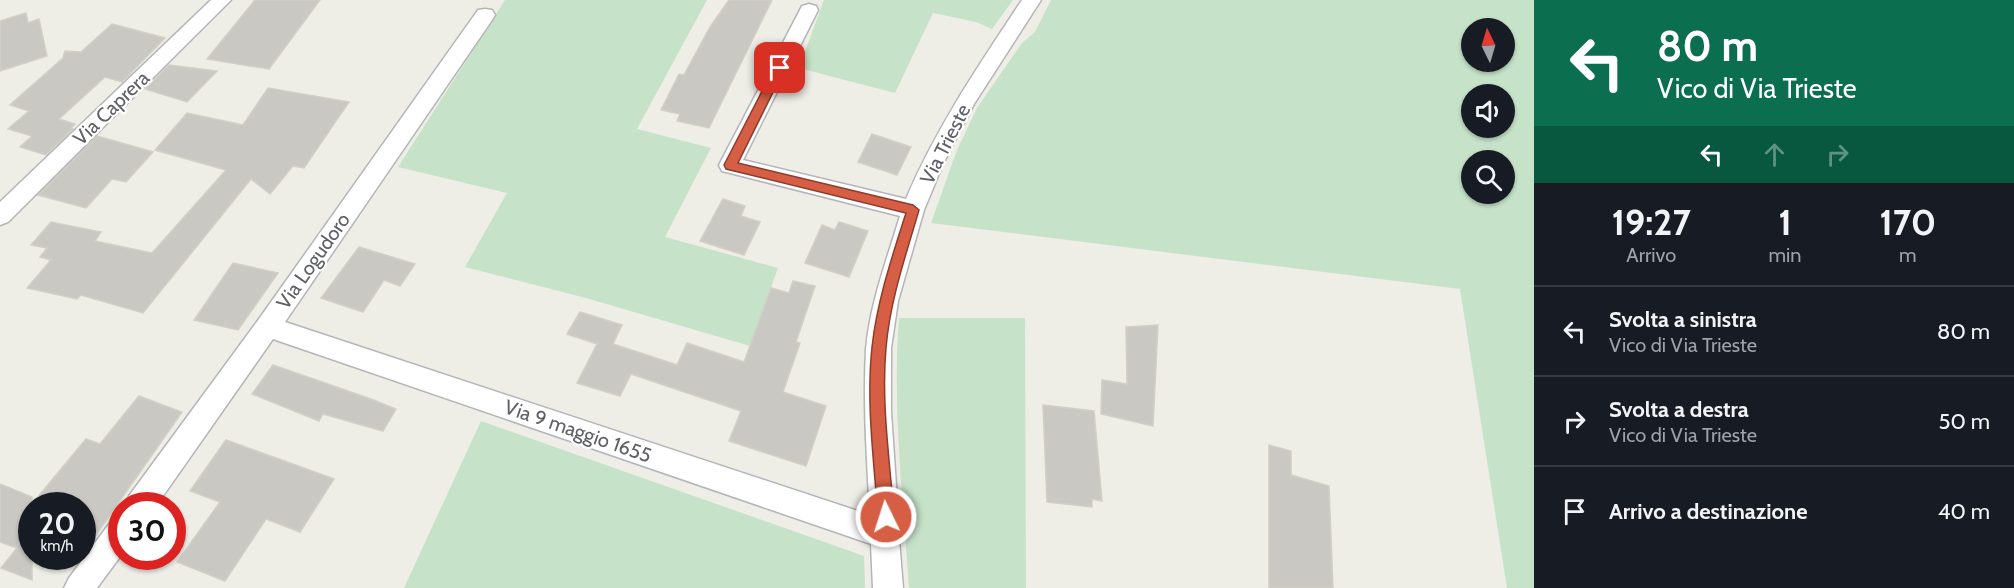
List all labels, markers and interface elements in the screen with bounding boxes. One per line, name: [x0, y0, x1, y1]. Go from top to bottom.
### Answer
north arrow: [1461, 18, 1515, 72]
map controls: [1461, 18, 1515, 204]
text: 80 m: [1657, 20, 1758, 72]
icon: left: [1558, 24, 1636, 102]
pin: [754, 42, 805, 93]
icon: arrive: [763, 51, 796, 84]
street label: Via Caprera: [68, 66, 154, 150]
text: Vico di Via Trieste: [1657, 72, 1857, 105]
button: sound: [1461, 84, 1515, 138]
street label: Via Trieste: [915, 100, 975, 188]
icon: left: [1695, 138, 1728, 171]
icon: ahead: [1758, 138, 1791, 171]
icon: right: [1821, 138, 1854, 171]
button: search: [1461, 150, 1515, 204]
text: 19:27: [1612, 200, 1691, 244]
text: 1: [1778, 200, 1792, 244]
text: 170: [1879, 200, 1936, 244]
street label: Via Logudoro: [271, 208, 355, 314]
text: Arrivo: [1626, 243, 1676, 267]
text: min: [1769, 243, 1802, 267]
text: m: [1899, 243, 1917, 267]
text: Svolta a sinistra: [1609, 306, 1757, 333]
icon: left: [1558, 315, 1591, 348]
text: 80 m: [1937, 318, 1990, 345]
text: Vico di Via Trieste: [1609, 333, 1757, 357]
street label: Via 9 maggio 1655: [501, 395, 655, 467]
text: Svolta a destra: [1609, 396, 1749, 423]
icon: right: [1558, 405, 1591, 438]
text: 50 m: [1938, 408, 1990, 435]
text: Vico di Via Trieste: [1609, 423, 1757, 447]
position arrow: [854, 485, 918, 549]
speed limit sign: 30: [108, 492, 186, 570]
icon: arrive: [1558, 495, 1591, 528]
text: Arrivo a destinazione: [1609, 498, 1807, 525]
text: 40 m: [1938, 498, 1990, 525]
text: 20: [38, 505, 76, 542]
text: km/h: [41, 537, 73, 555]

